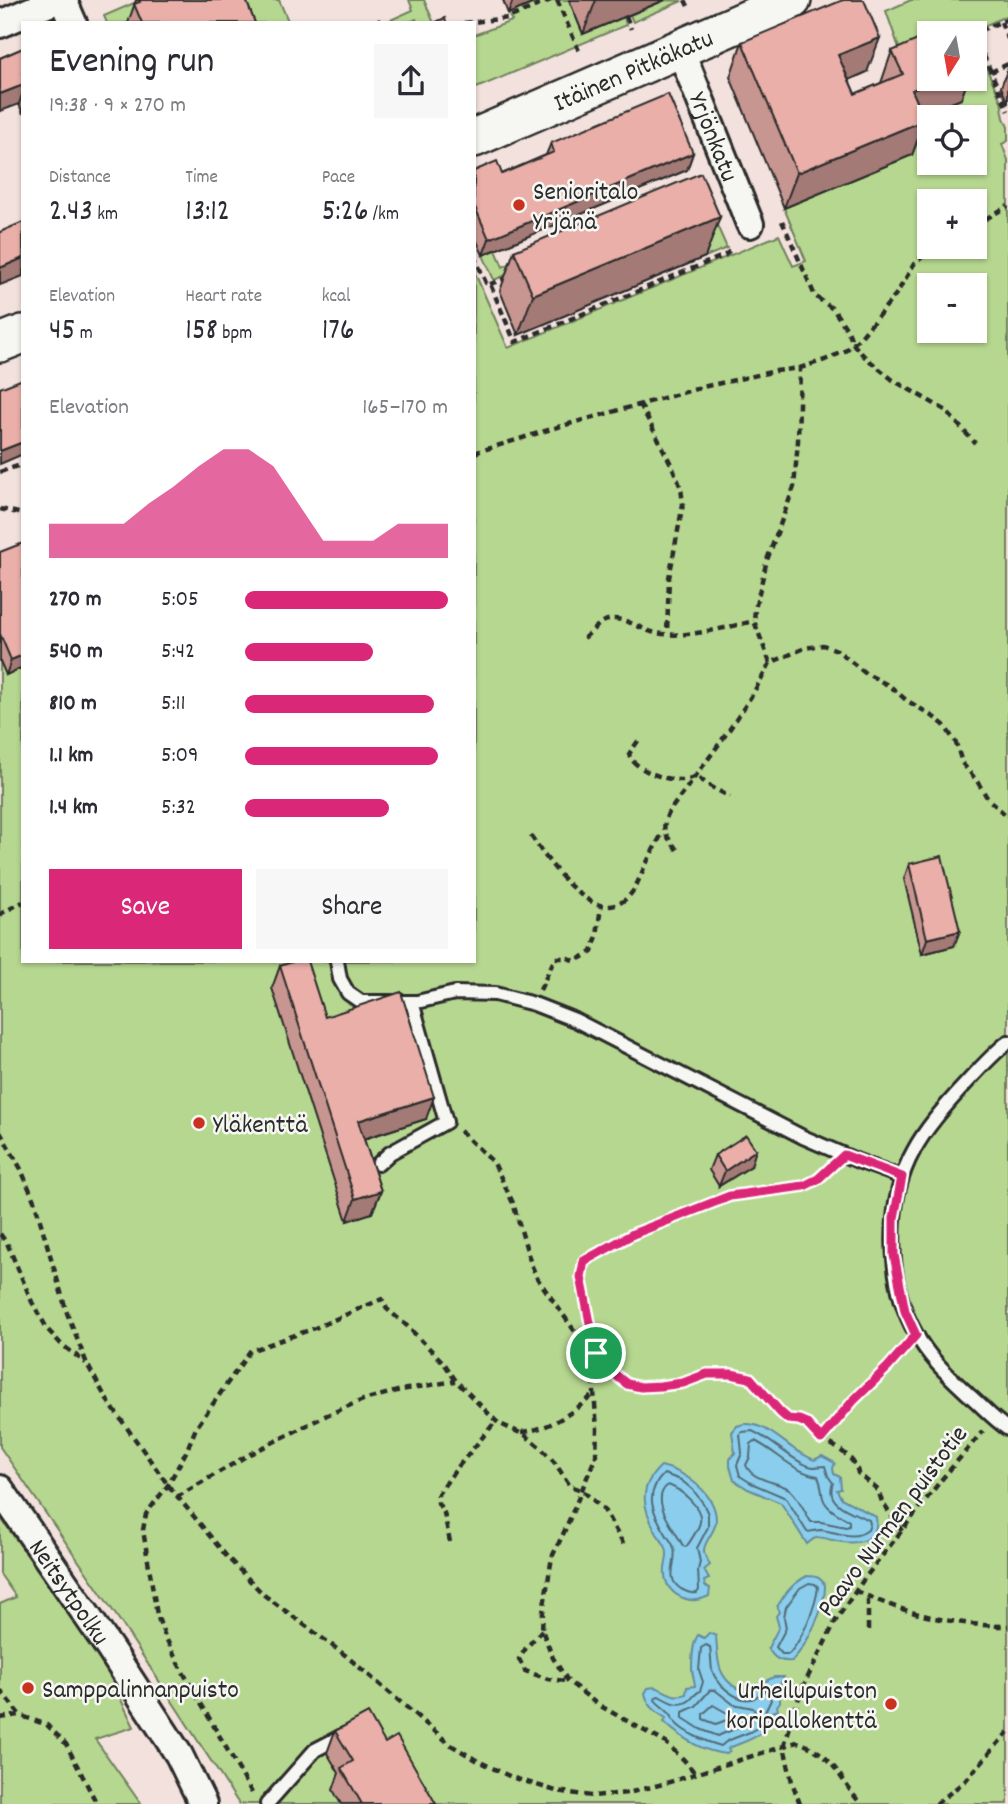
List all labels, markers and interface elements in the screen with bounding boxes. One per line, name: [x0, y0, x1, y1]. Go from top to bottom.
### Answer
street label: Itäinen Pitkäkatu: [549, 21, 720, 123]
north arrow: [917, 21, 987, 91]
map controls: [917, 21, 987, 343]
text: Evening run: [49, 36, 214, 91]
button: share: [374, 44, 448, 118]
street label: Yrjönkatu: [677, 87, 746, 188]
text: 19:38 · 9 × 270 m: [49, 90, 186, 123]
button: locate: [917, 105, 987, 175]
text: Distance: [49, 165, 111, 192]
text: Time: [185, 165, 218, 192]
text: Pace: [322, 165, 355, 192]
place label: Senioritalo Yrjänä: [533, 175, 638, 242]
button: +: [917, 189, 987, 259]
text: 2.43: [49, 192, 93, 235]
text: 13:12: [185, 192, 230, 235]
text: 5:26: [322, 192, 368, 235]
marker: Senioritalo Yrjänä: [511, 197, 527, 213]
text: km: [93, 202, 118, 229]
text: /km: [368, 202, 399, 229]
button: −: [917, 273, 987, 343]
text: Elevation: [49, 284, 115, 311]
text: Heart rate: [185, 284, 262, 311]
text: kcal: [322, 284, 351, 311]
text: 45: [49, 311, 75, 354]
text: 158: [185, 311, 218, 354]
text: 176: [322, 311, 354, 354]
text: m: [75, 321, 93, 348]
text: bpm: [218, 321, 252, 348]
text: Elevation: [49, 392, 129, 425]
text: 165–170 m: [362, 392, 448, 425]
text: 270 m: [49, 584, 101, 617]
text: 5:05: [161, 584, 199, 617]
text: 540 m: [49, 636, 103, 669]
text: 5:42: [161, 636, 195, 669]
text: 810 m: [49, 688, 97, 721]
text: 5:11: [161, 688, 186, 721]
text: 1.1 km: [49, 740, 93, 773]
text: 5:09: [161, 740, 199, 773]
text: 1.4 km: [49, 792, 98, 825]
text: 5:32: [161, 792, 196, 825]
button: Save: [49, 869, 242, 949]
button: Share: [256, 869, 448, 949]
place label: Yläkenttä: [213, 1108, 308, 1145]
marker: Yläkenttä: [191, 1115, 207, 1131]
pin: [566, 1323, 626, 1383]
icon: arrive: [577, 1334, 615, 1372]
street label: Paavo Nurmen puistotie: [809, 1419, 978, 1626]
street label: Neitsytpolku: [18, 1533, 117, 1654]
place label: Samppalinnanpuisto: [42, 1673, 239, 1710]
place label: Urheilupuiston koripallokenttä: [726, 1674, 877, 1741]
marker: Samppalinnanpuisto: [20, 1680, 36, 1696]
marker: Urheilupuiston koripallokenttä: [883, 1696, 899, 1712]

